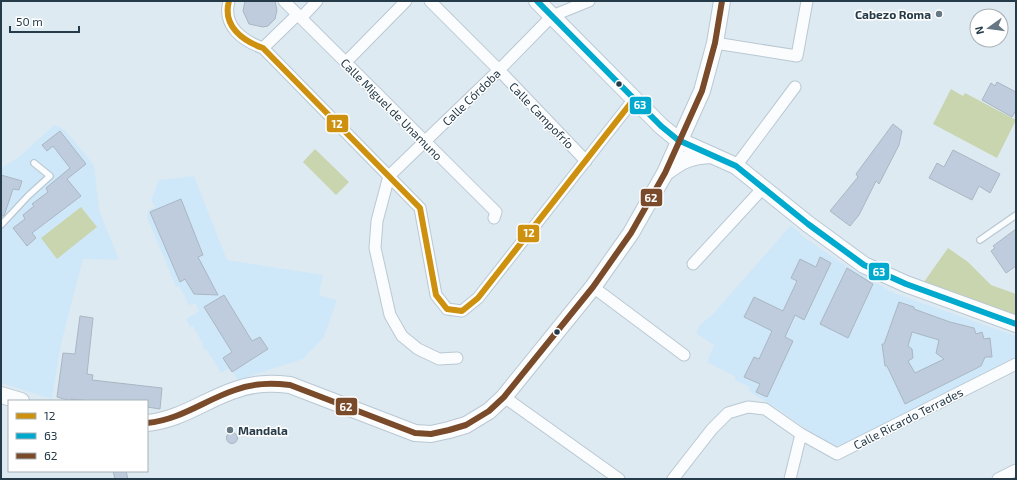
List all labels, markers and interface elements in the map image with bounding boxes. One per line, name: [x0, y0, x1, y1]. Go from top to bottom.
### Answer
place label: Cabezo Roma: [855, 7, 931, 21]
scale bar: [10, 8, 79, 34]
north arrow: [969, 8, 1009, 48]
marker: Cabezo Roma: [934, 9, 944, 19]
text: 50 m: [16, 14, 43, 28]
text: N: [972, 25, 986, 36]
street label: Calle Miguel de Unamuno: [338, 55, 446, 163]
street label: Calle Córdoba: [439, 66, 503, 128]
street label: Calle Campofrío: [507, 79, 577, 151]
unlabelled marker: [614, 79, 624, 89]
line badge: 63: [629, 96, 652, 115]
text: 63: [634, 98, 646, 111]
line badge: 12: [326, 114, 349, 133]
text: 12: [331, 117, 343, 130]
line badge: 62: [640, 188, 663, 207]
text: 62: [645, 191, 657, 204]
line badge: 12: [517, 224, 540, 243]
text: 12: [523, 226, 535, 239]
line badge: 63: [868, 262, 890, 281]
text: 63: [873, 265, 885, 278]
unlabelled marker: [552, 327, 562, 337]
street label: Calle Ricardo Terrades: [851, 384, 965, 452]
line badge: 62: [335, 397, 358, 416]
legend: [8, 400, 148, 472]
text: 62: [340, 400, 352, 413]
text: 12: [44, 408, 56, 422]
place label: Mandala: [238, 423, 288, 437]
marker: Mandala: [225, 425, 235, 435]
text: 63: [44, 428, 58, 442]
text: 62: [44, 448, 58, 462]

